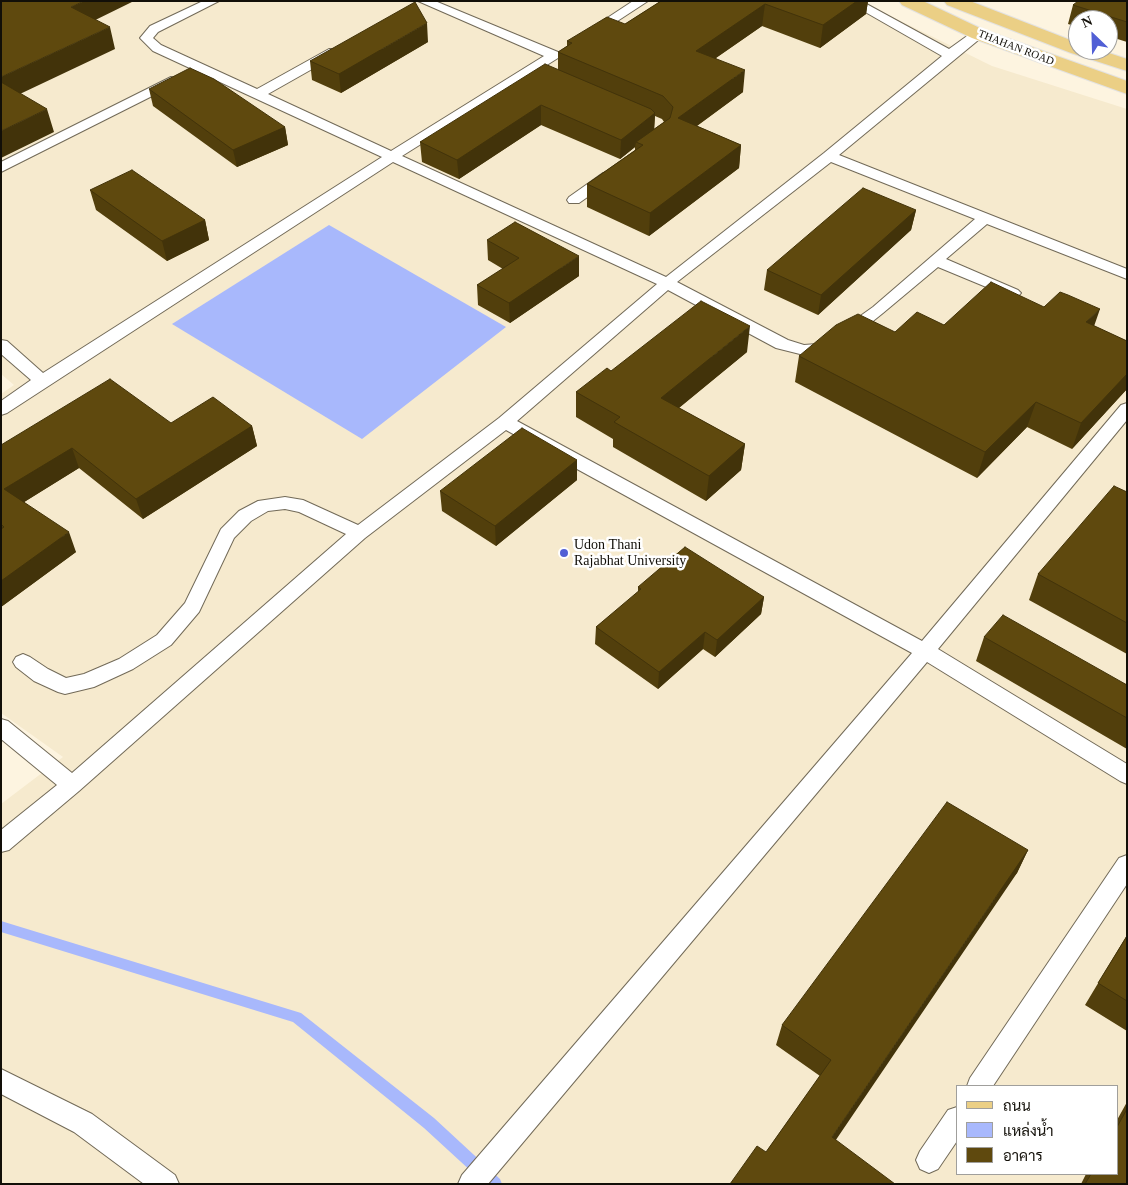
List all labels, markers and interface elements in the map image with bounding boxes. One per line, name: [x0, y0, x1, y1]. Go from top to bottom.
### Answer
north arrow: [1068, 10, 1118, 60]
text: N: [1079, 13, 1095, 31]
street label: THAHAN ROAD: [976, 27, 1056, 69]
place label: Udon Thani Rajabhat University: [574, 537, 686, 570]
marker: Udon Thani Rajabhat University: [558, 547, 570, 559]
legend: [956, 1085, 1118, 1175]
text: ถนน: [1003, 1098, 1031, 1114]
text: แหล่งน้ำ: [1003, 1123, 1054, 1139]
text: อาคาร: [1003, 1148, 1043, 1164]

